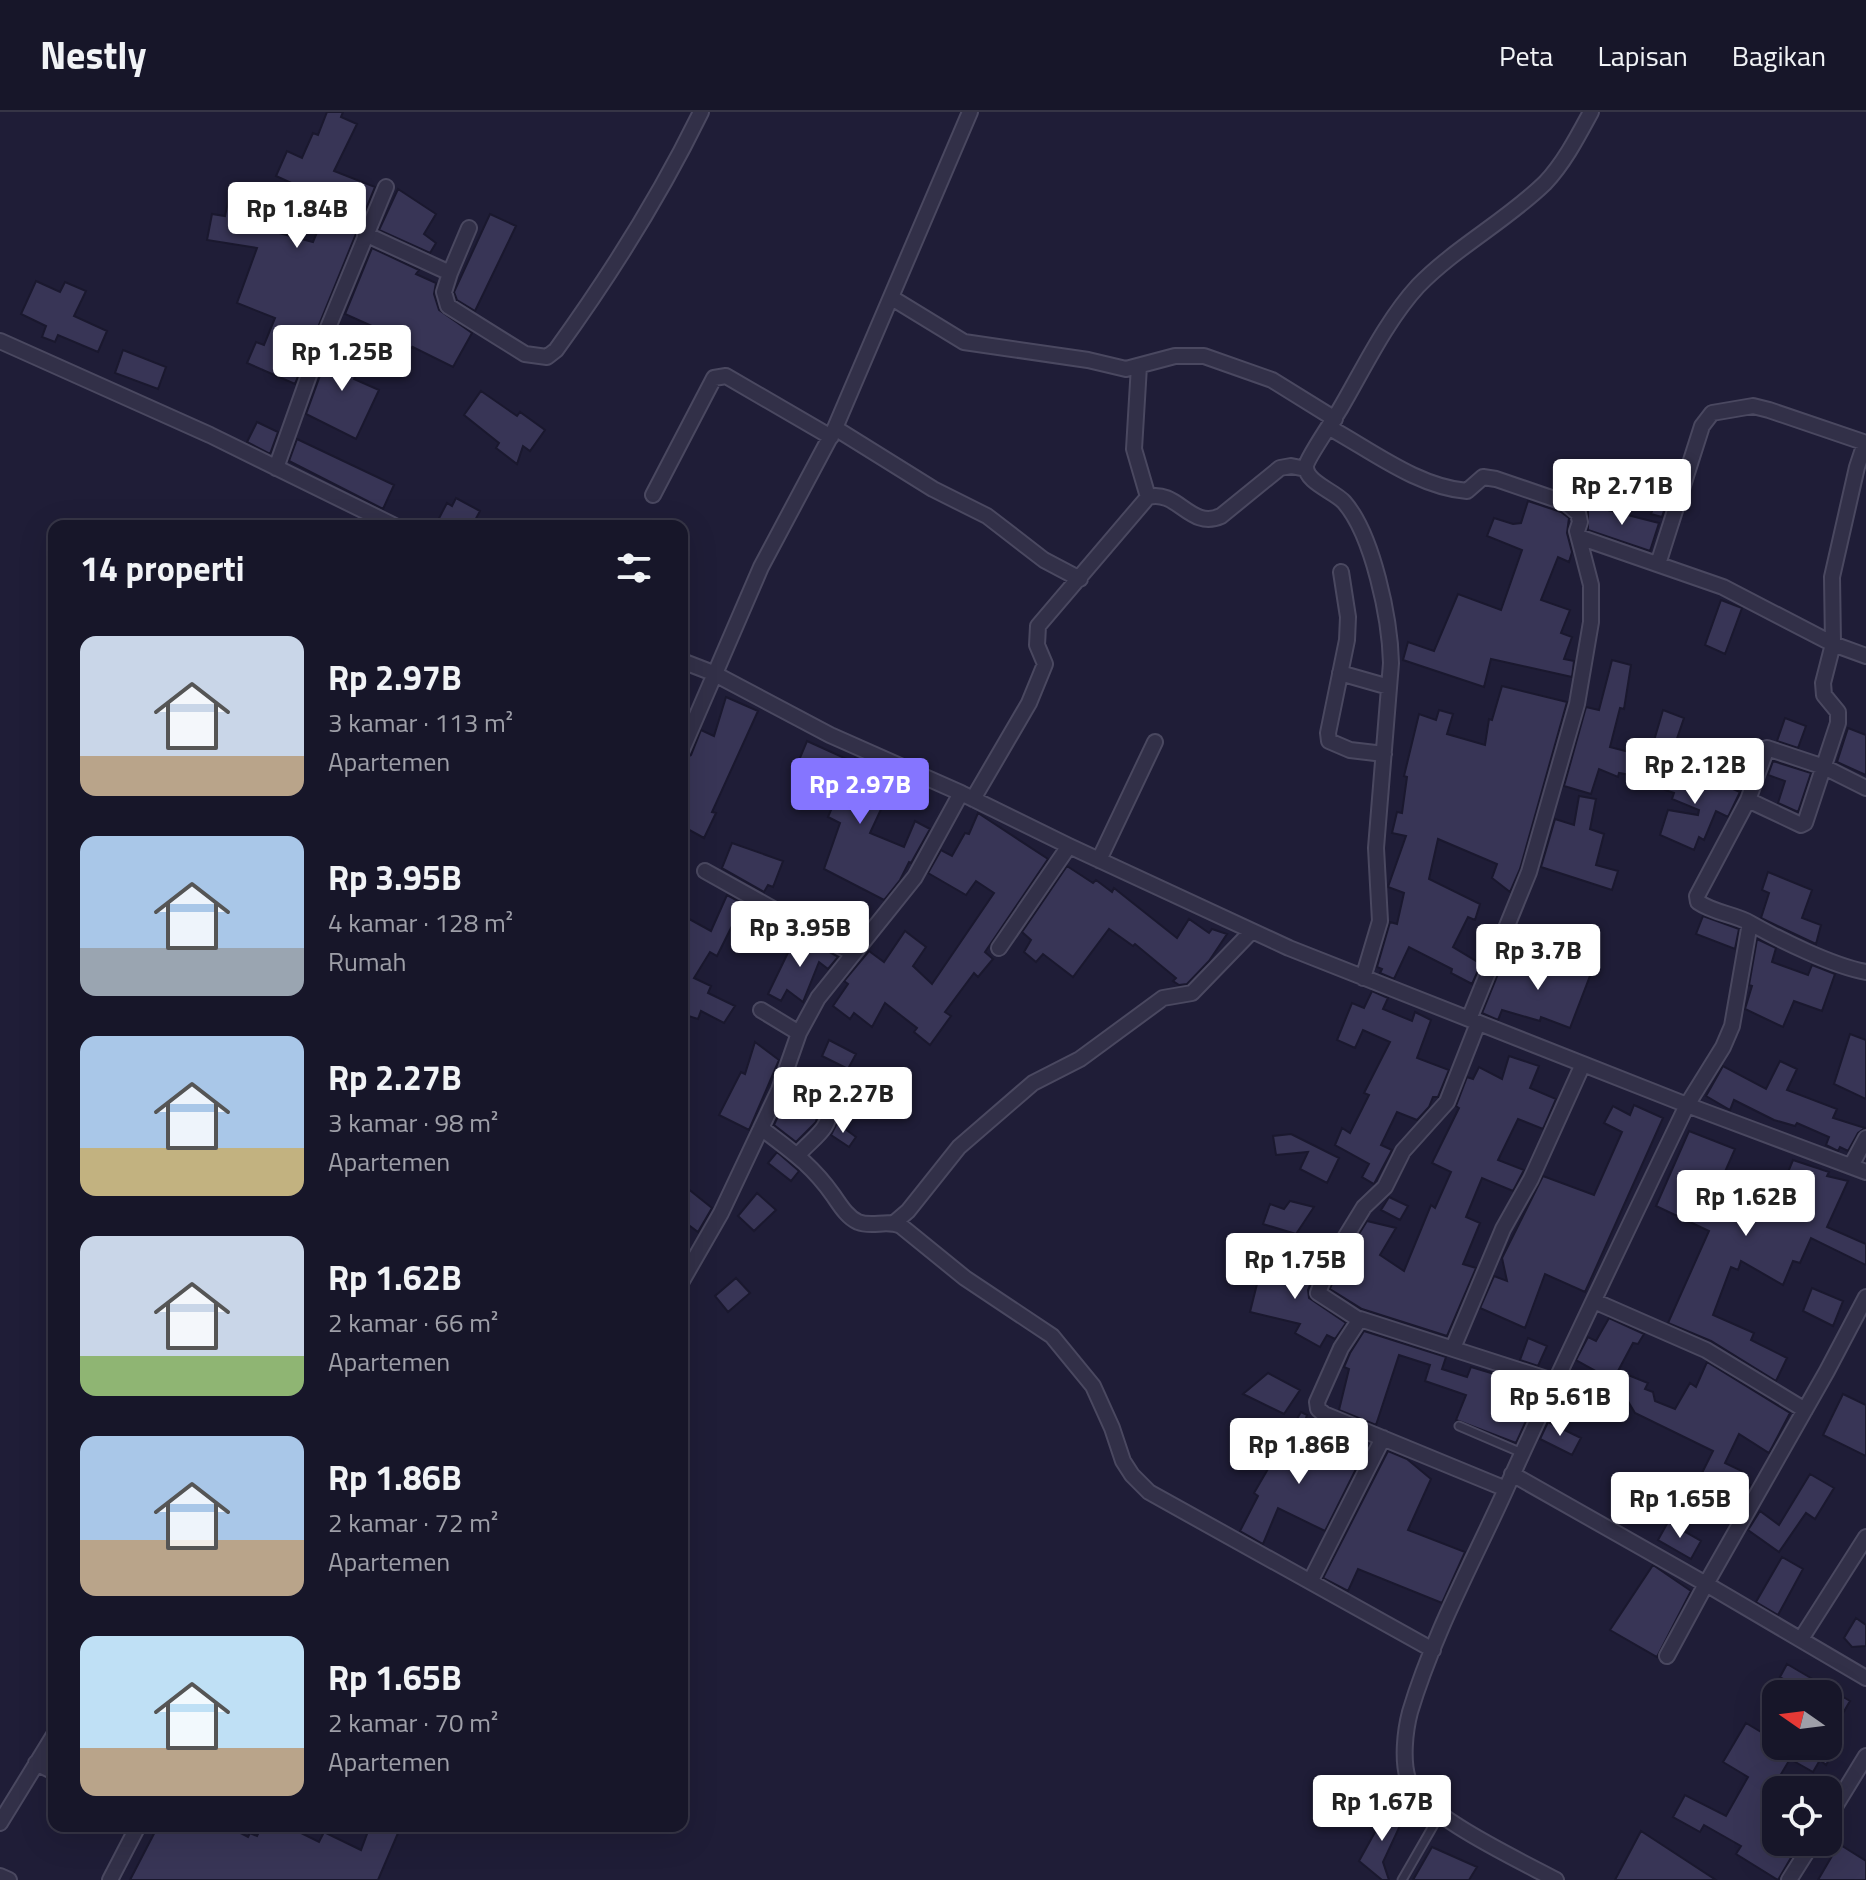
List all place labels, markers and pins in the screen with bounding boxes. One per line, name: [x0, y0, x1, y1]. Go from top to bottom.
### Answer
pin: Rp 1.84B: [214, 182, 380, 250]
pin: Rp 1.25B: [259, 325, 425, 393]
pin: Rp 2.71B: [1539, 459, 1705, 527]
pin: Rp 2.12B: [1612, 738, 1778, 806]
pin: Rp 2.97B: [777, 758, 943, 826]
pin: Rp 3.95B: [717, 901, 883, 969]
pin: Rp 3.7B: [1464, 924, 1612, 992]
pin: Rp 2.27B: [760, 1067, 926, 1135]
pin: Rp 1.62B: [1663, 1170, 1829, 1238]
pin: Rp 1.75B: [1212, 1233, 1378, 1301]
pin: Rp 5.61B: [1477, 1370, 1643, 1438]
pin: Rp 1.86B: [1216, 1418, 1382, 1486]
pin: Rp 1.65B: [1597, 1472, 1763, 1540]
pin: Rp 1.67B: [1299, 1775, 1465, 1843]

